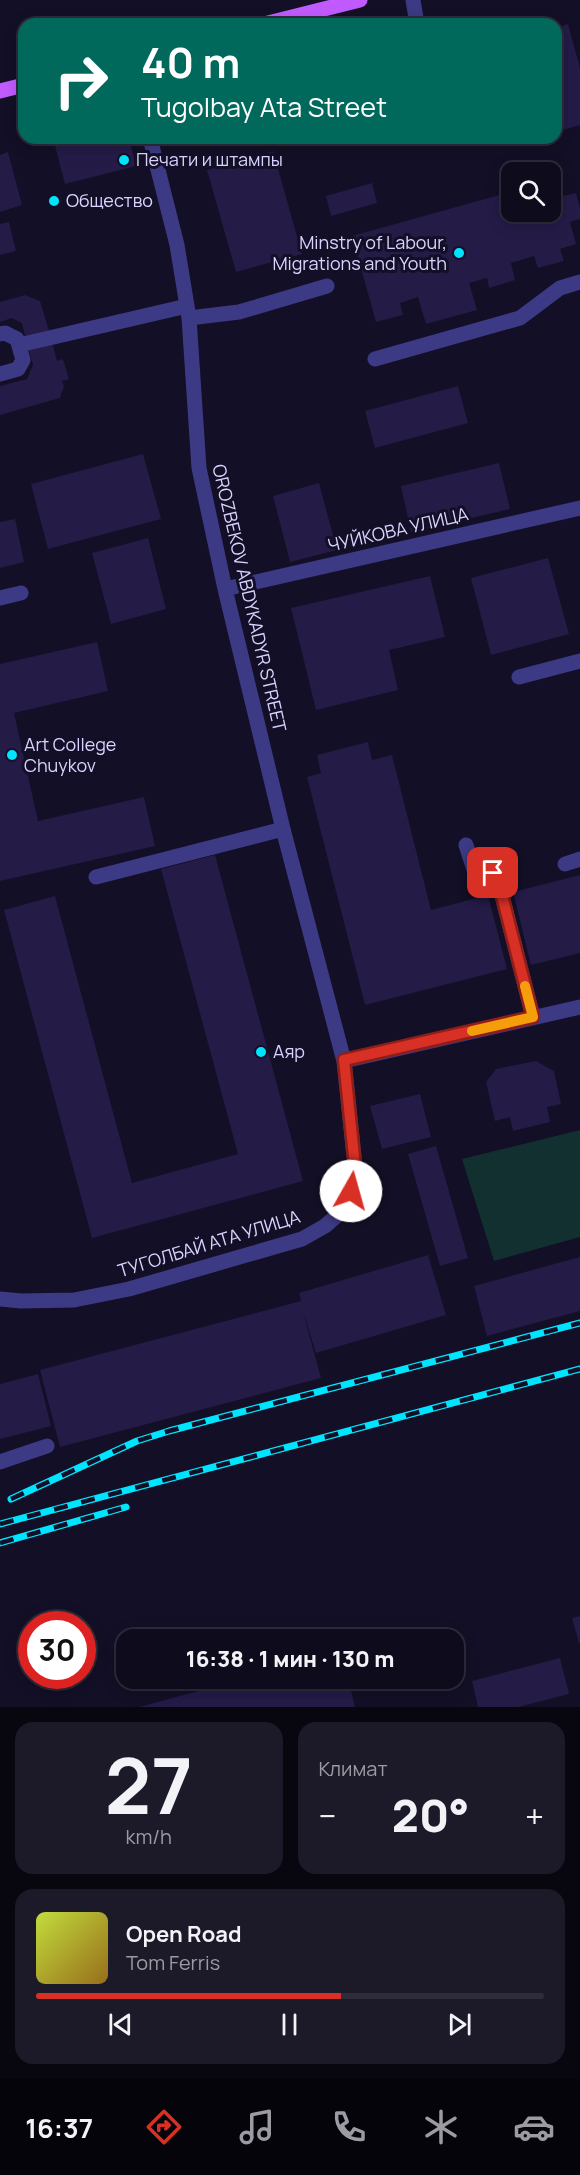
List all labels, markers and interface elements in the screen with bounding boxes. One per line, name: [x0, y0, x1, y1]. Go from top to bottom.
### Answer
text: 40 m: [141, 33, 240, 91]
icon: right: [42, 42, 120, 120]
text: Tugolbay Ata Street: [141, 88, 387, 125]
place label: Печати и штампы: [136, 147, 283, 171]
marker: Печати и штампы: [117, 153, 131, 167]
map controls: [501, 162, 561, 222]
button: search: [501, 162, 561, 222]
place label: Общество: [66, 188, 153, 212]
marker: Общество: [47, 194, 61, 208]
place label: Minstry of Labour, Migrations and Youth: [272, 230, 447, 275]
marker: Minstry of Labour, Migrations and Youth: [452, 246, 466, 260]
street label: OROZBEKOV ABDYKADYR STREET: [207, 462, 293, 734]
street label: ЧУЙКОВА УЛИЦА: [325, 501, 471, 557]
place label: Art College Chuykov: [24, 732, 116, 777]
marker: Art College Chuykov: [5, 748, 19, 762]
pin: [467, 847, 518, 898]
icon: arrive: [476, 856, 509, 889]
place label: Аяр: [273, 1039, 305, 1063]
marker: Аяр: [254, 1045, 268, 1059]
position arrow: [319, 1159, 383, 1223]
street label: ТУГОЛБАЙ АТА УЛИЦА: [115, 1204, 303, 1282]
speed limit sign: 30: [18, 1611, 96, 1689]
text: 16:38 · 1 мин · 130 m: [186, 1644, 394, 1674]
text: 27: [105, 1731, 193, 1837]
text: Климат: [319, 1755, 388, 1782]
text: 20°: [392, 1784, 470, 1846]
text: −: [319, 1793, 336, 1838]
text: +: [525, 1793, 544, 1838]
text: km/h: [125, 1823, 172, 1850]
text: Open Road: [126, 1919, 241, 1949]
text: Tom Ferris: [126, 1949, 220, 1976]
icon: previous: [104, 2008, 137, 2041]
icon: pause: [273, 2008, 306, 2041]
icon: next: [443, 2008, 476, 2041]
icon: directions: [143, 2106, 185, 2148]
icon: music: [236, 2106, 278, 2148]
icon: phone: [328, 2106, 370, 2148]
icon: climate: [420, 2106, 462, 2148]
icon: car: [513, 2106, 555, 2148]
text: 16:37: [25, 2109, 93, 2146]

